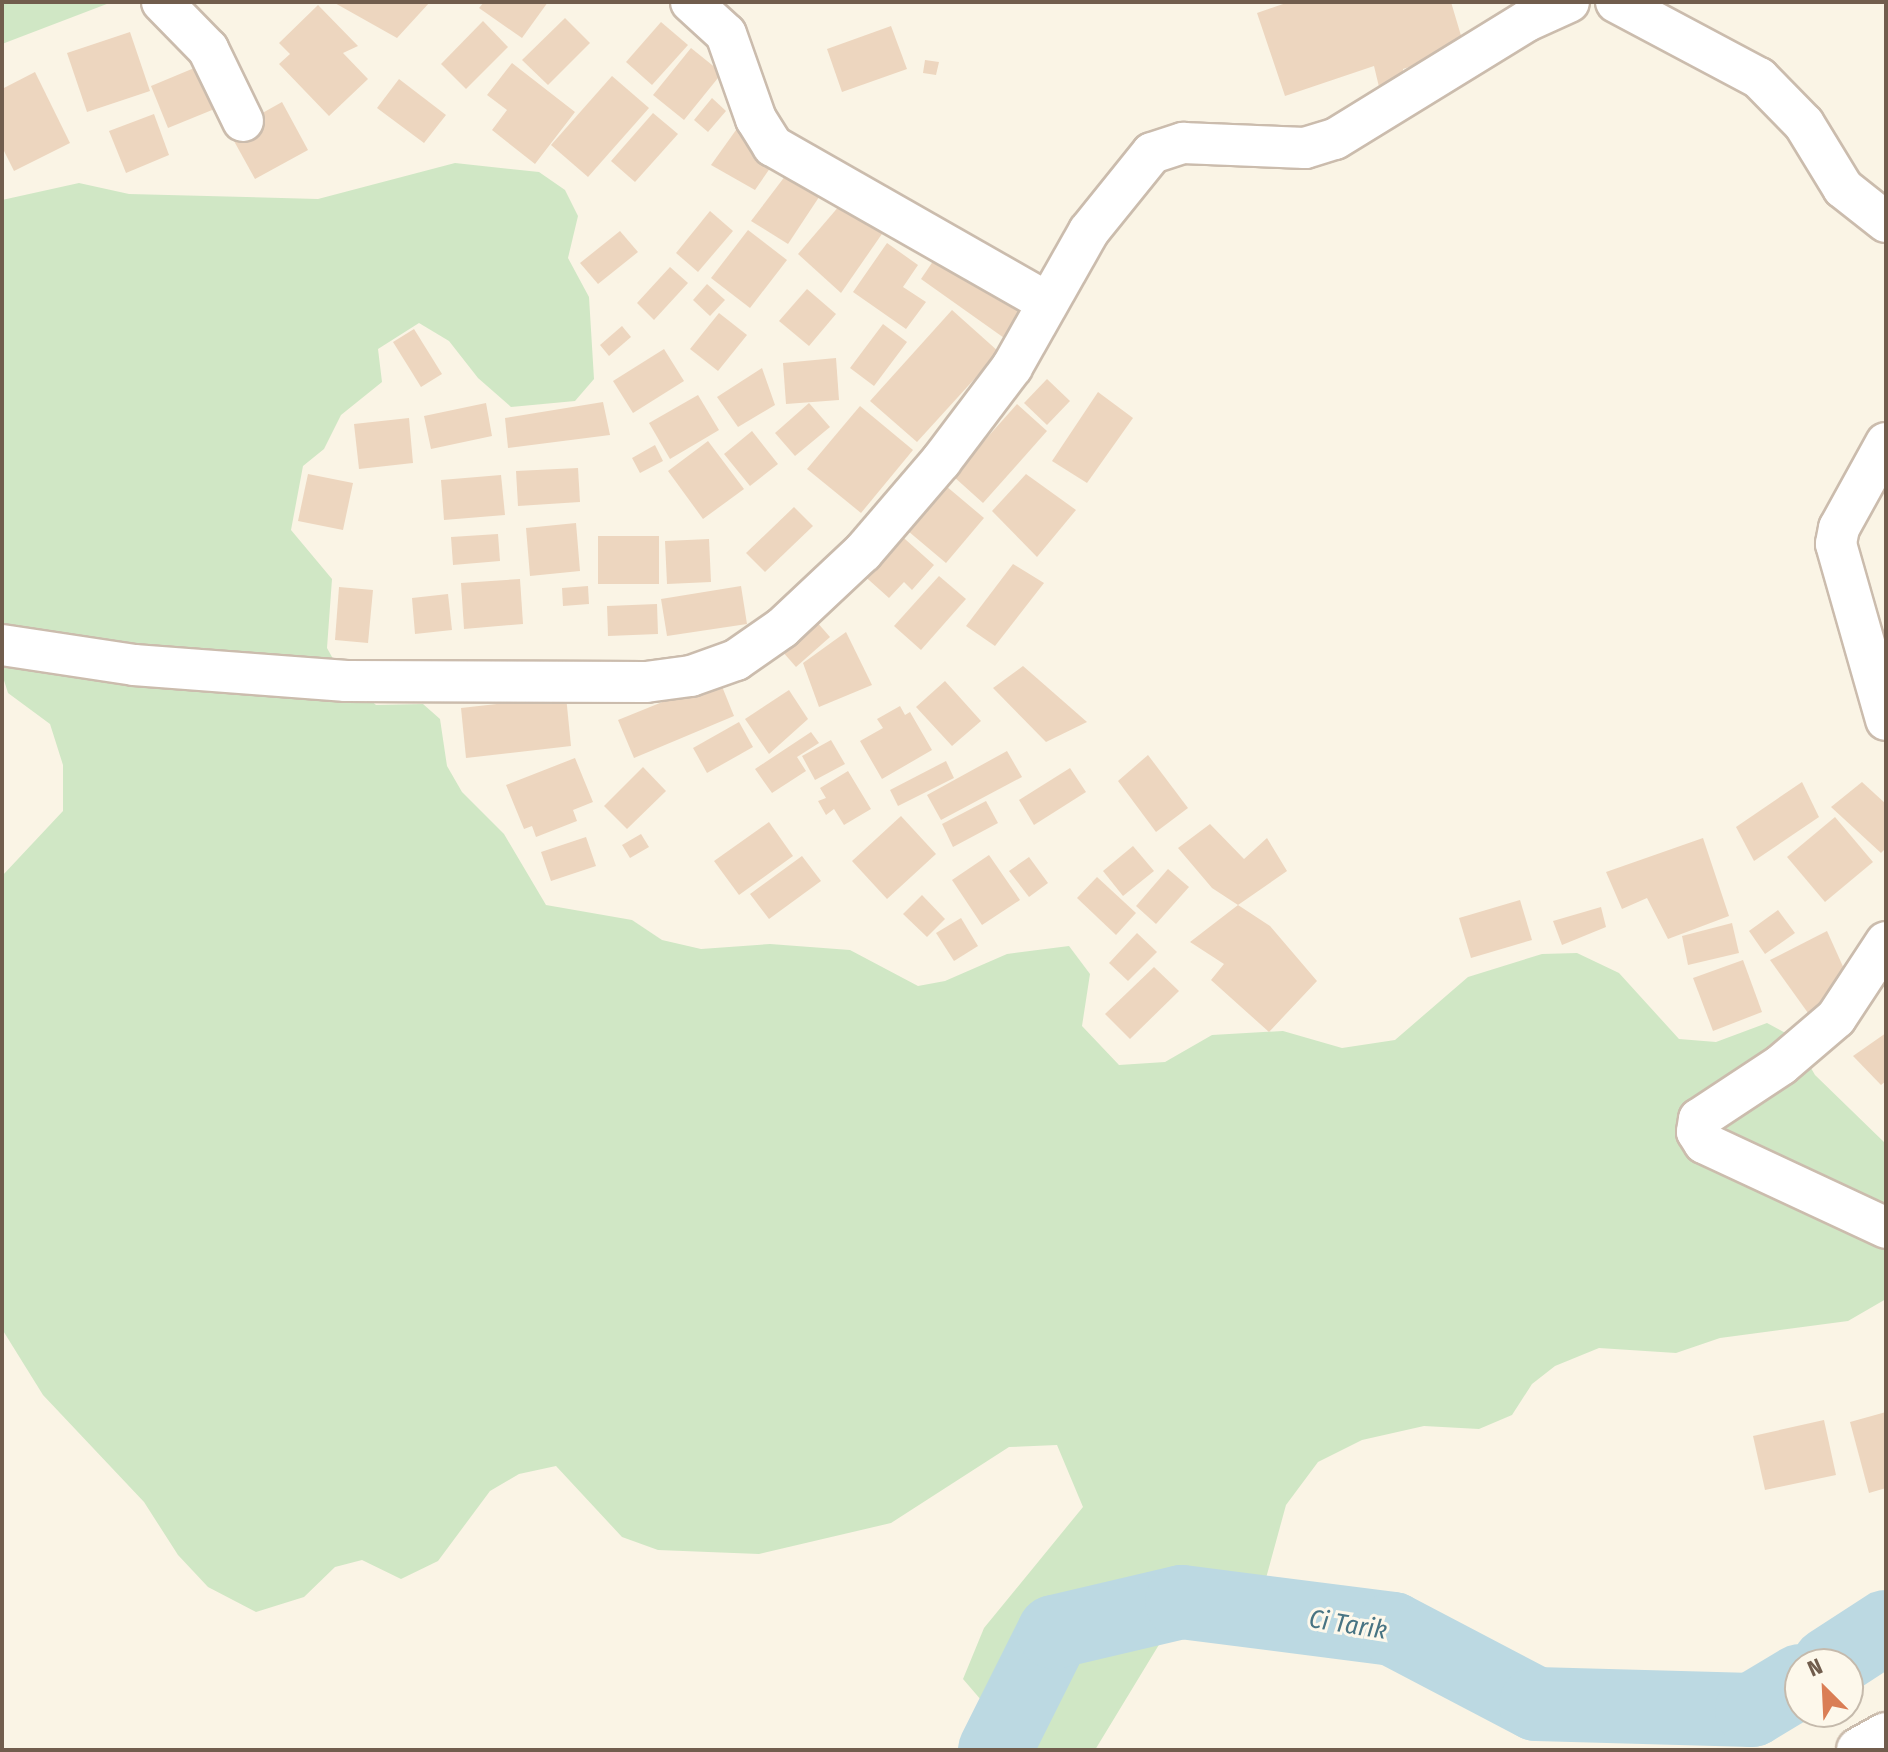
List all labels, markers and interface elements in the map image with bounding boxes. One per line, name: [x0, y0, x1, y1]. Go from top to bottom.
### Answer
water label: Ci Tarik: [1307, 1603, 1389, 1647]
north arrow: [1784, 1648, 1864, 1728]
text: N: [1803, 1652, 1826, 1682]

